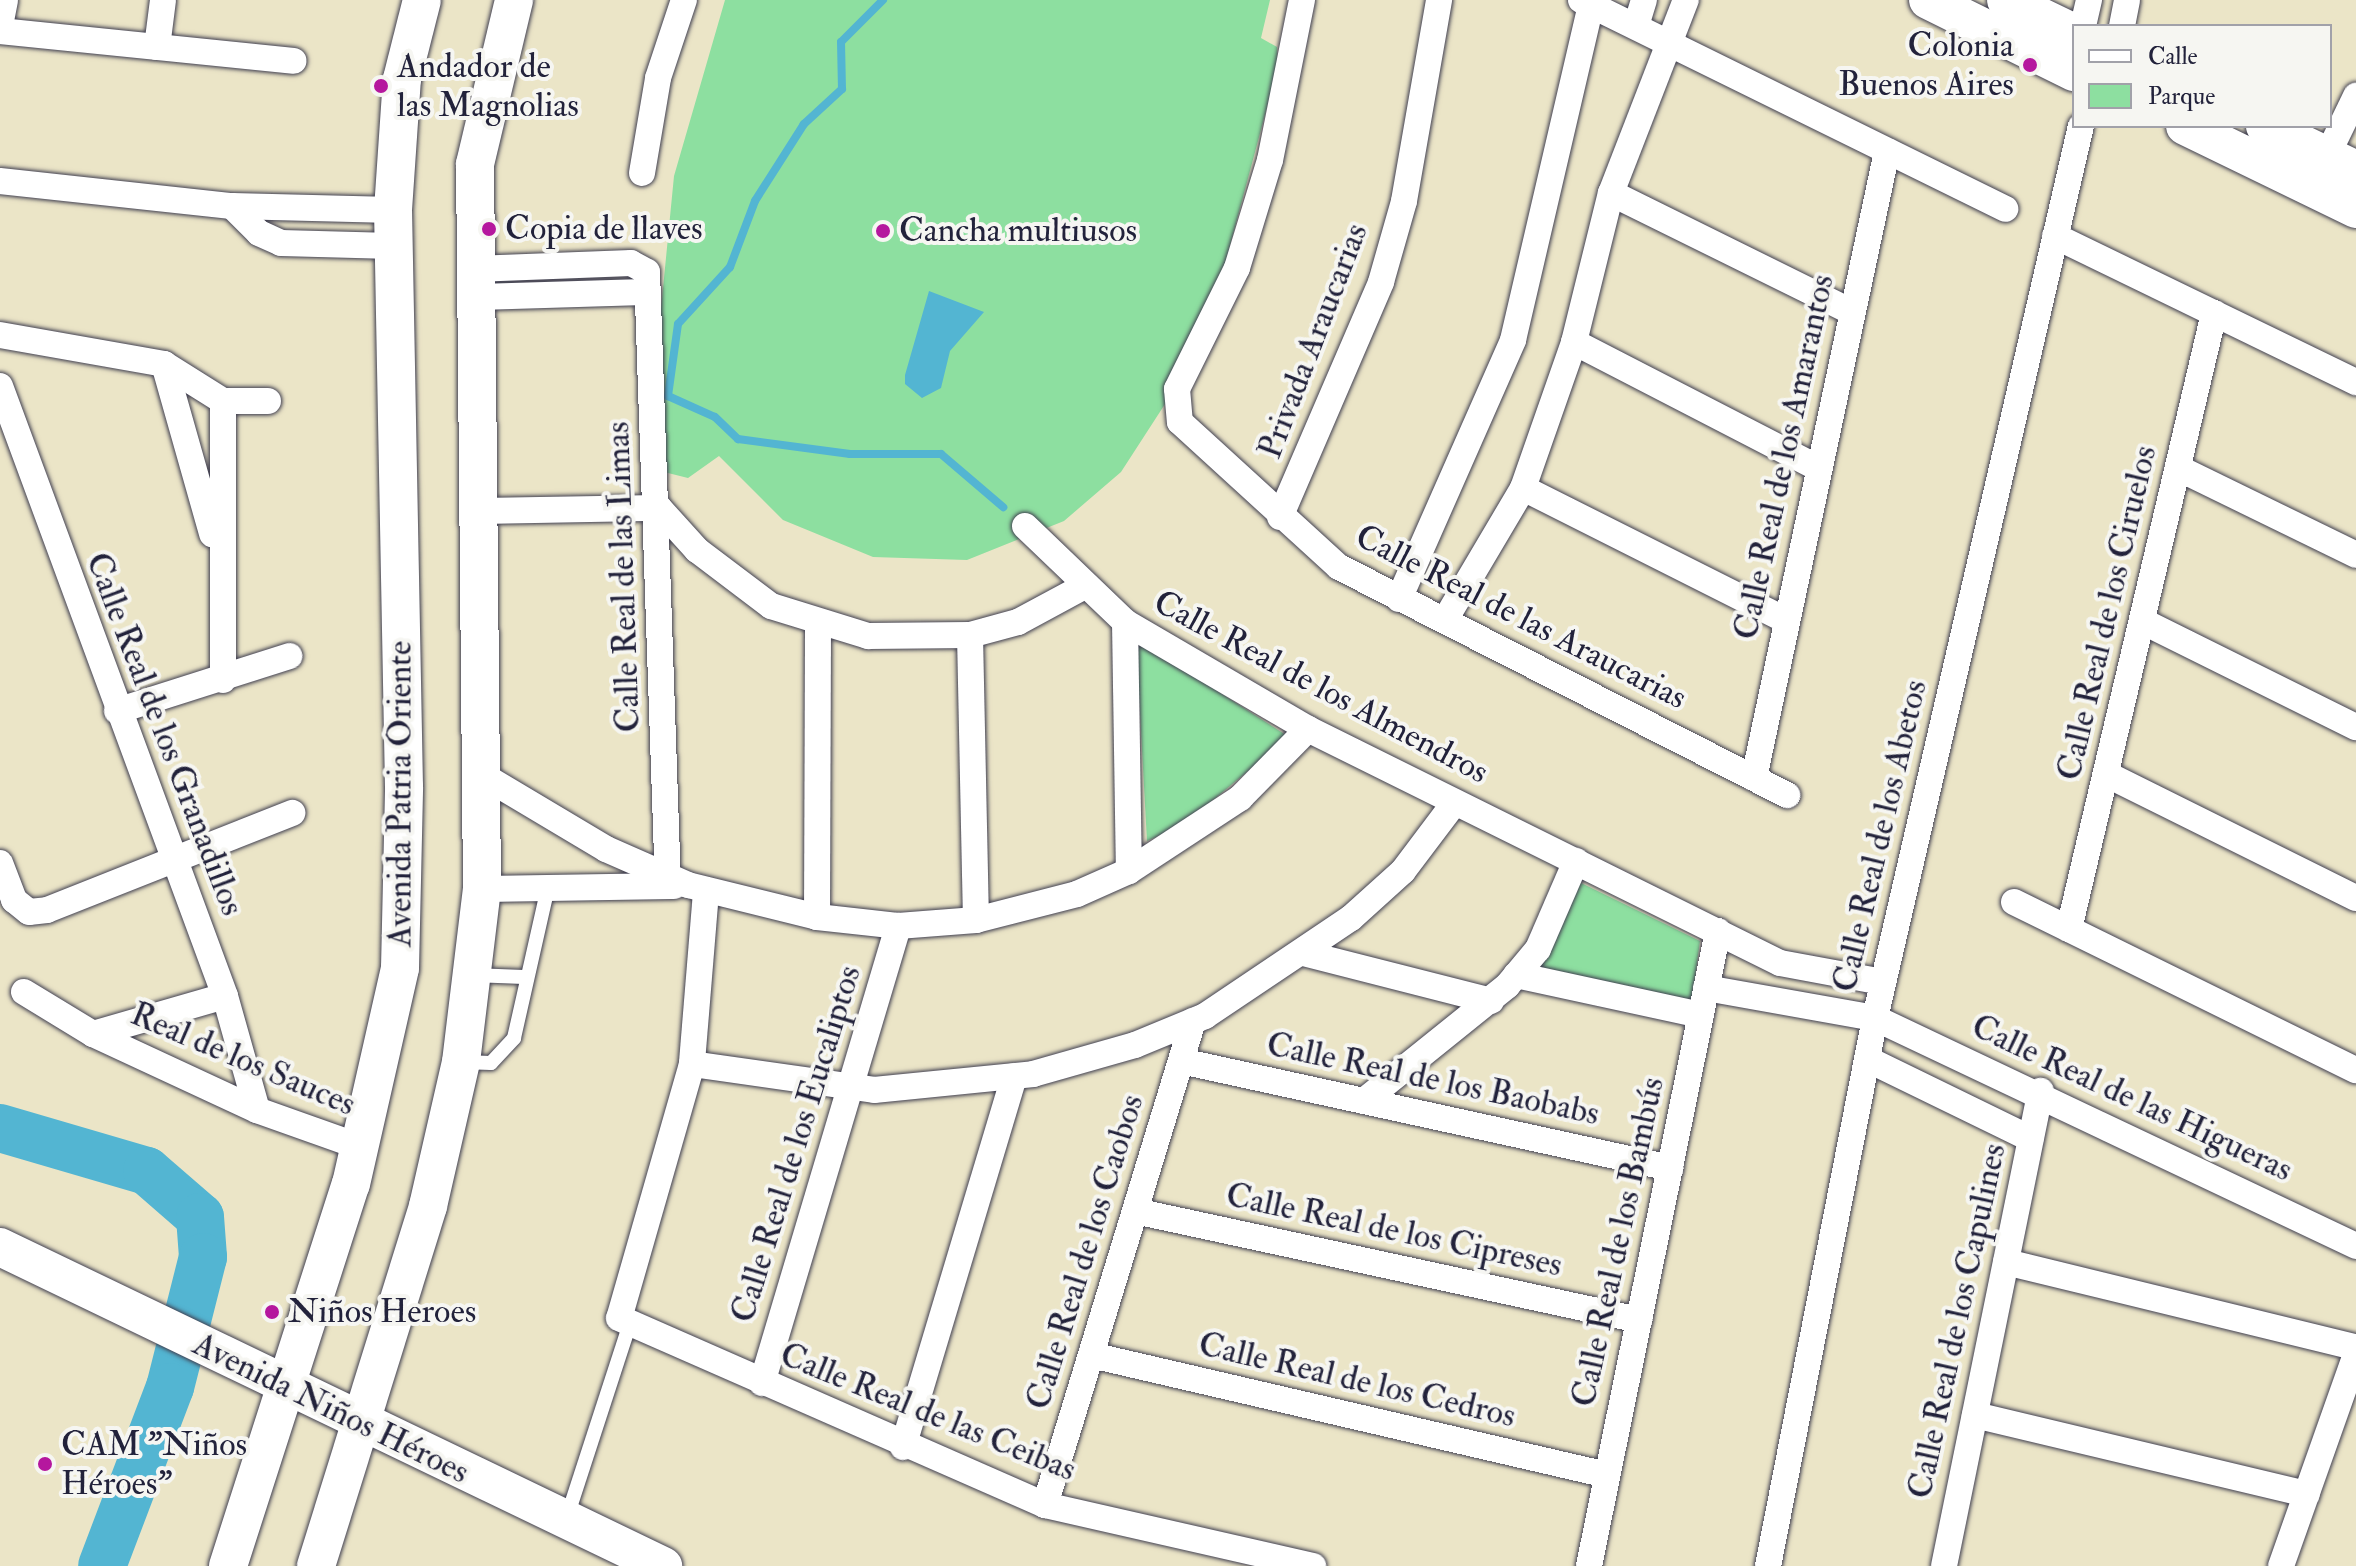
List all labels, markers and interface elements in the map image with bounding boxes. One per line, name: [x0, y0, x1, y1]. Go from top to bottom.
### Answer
legend: [2072, 24, 2332, 128]
place label: Colonia Buenos Aires: [1838, 25, 2014, 104]
text: Calle: [2148, 41, 2198, 72]
place label: Andador de las Magnolias: [397, 46, 579, 126]
marker: Colonia Buenos Aires: [2021, 56, 2039, 74]
marker: Andador de las Magnolias: [372, 77, 390, 95]
text: Parque: [2148, 81, 2215, 112]
place label: Copia de llaves: [505, 209, 703, 249]
place label: Cancha multiusos: [899, 211, 1137, 251]
street label: Privada Araucarias: [1249, 218, 1377, 464]
marker: Copia de llaves: [480, 220, 498, 238]
marker: Cancha multiusos: [874, 222, 892, 240]
street label: Calle Real de los Amarantos: [1725, 271, 1843, 643]
street label: Calle Real de las Limas: [597, 421, 649, 733]
street label: Calle Real de los Ciruelos: [2049, 442, 2165, 784]
street label: Calle Real de las Araucarias: [1349, 516, 1693, 718]
street label: Calle Real de los Granadillos: [77, 547, 253, 921]
street label: Calle Real de los Almendros: [1147, 581, 1495, 793]
street label: Avenida Patria Oriente: [380, 641, 420, 947]
street label: Calle Real de los Abetos: [1824, 676, 1936, 996]
street label: Calle Real de los Eucaliptos: [722, 961, 870, 1327]
street label: Real de los Sauces: [125, 993, 361, 1125]
street label: Calle Real de las Higueras: [1965, 1006, 2299, 1190]
street label: Calle Real de los Baobabs: [1263, 1024, 1603, 1134]
street label: Calle Real de los Bambús: [1563, 1074, 1673, 1410]
street label: Calle Real de los Caobos: [1018, 1090, 1152, 1414]
street label: Calle Real de los Capulines: [1899, 1140, 2015, 1502]
street label: Calle Real de los Cipreses: [1222, 1174, 1566, 1286]
place label: Niños Heroes: [288, 1292, 476, 1332]
marker: Niños Heroes: [263, 1303, 281, 1321]
street label: Avenida Niños Héroes: [186, 1323, 476, 1493]
street label: Calle Real de los Cedros: [1195, 1324, 1519, 1436]
street label: Calle Real de las Ceibas: [774, 1334, 1082, 1490]
place label: CAM "Niños Héroes": [61, 1424, 247, 1504]
marker: CAM "Niños Héroes": [36, 1455, 54, 1473]

